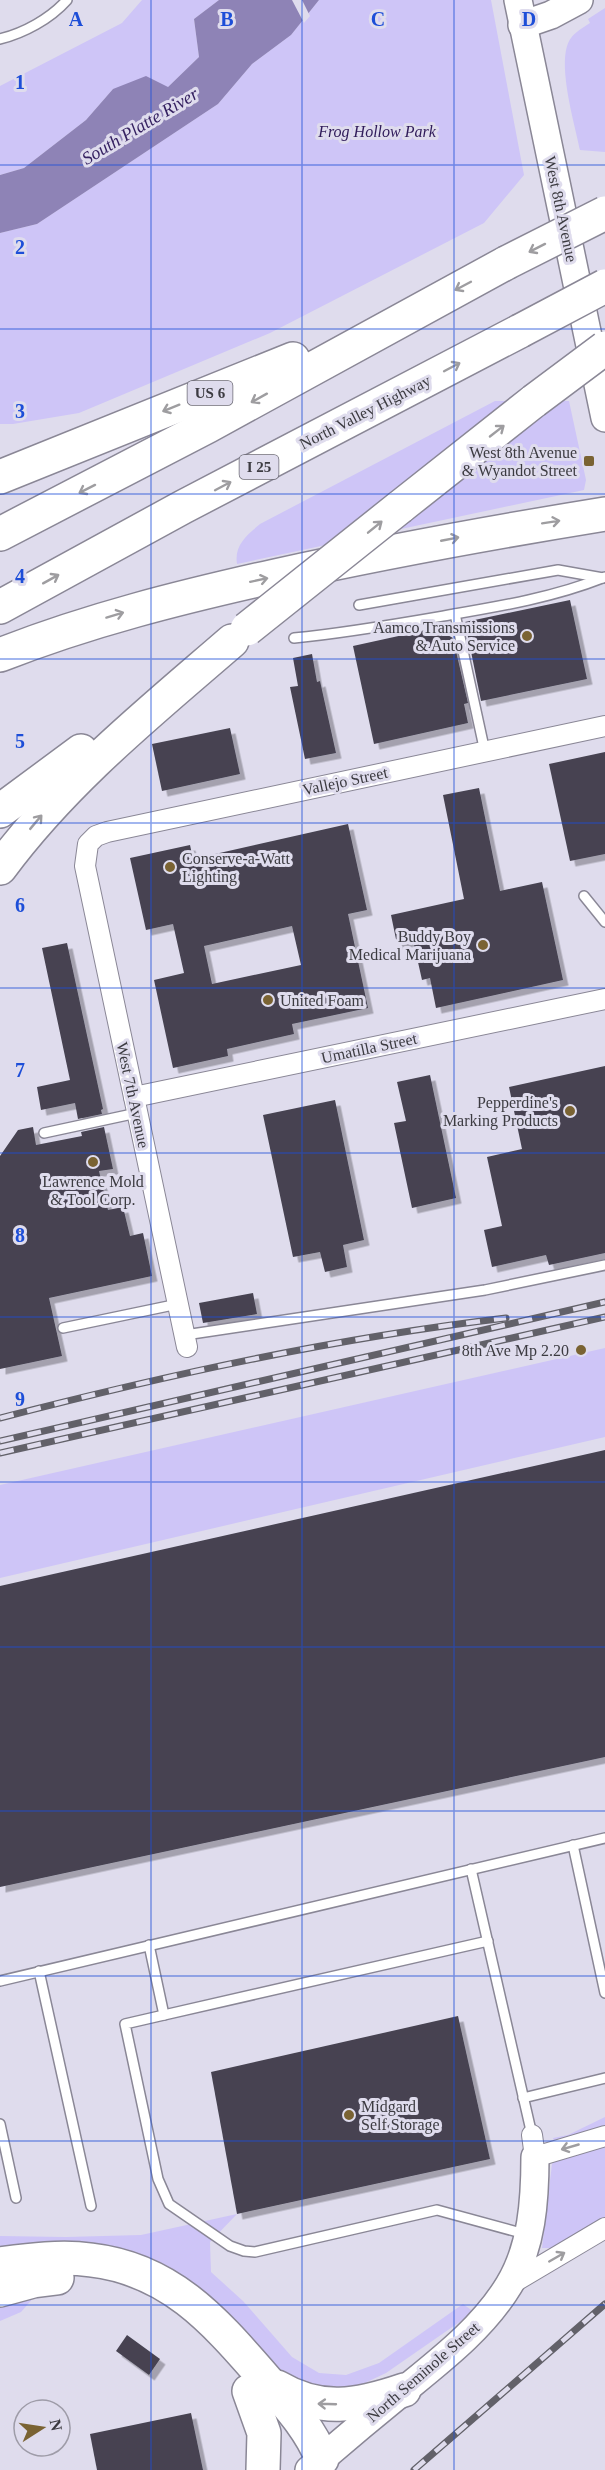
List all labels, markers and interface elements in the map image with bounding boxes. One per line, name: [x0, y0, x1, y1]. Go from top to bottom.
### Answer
text: A: [69, 8, 84, 30]
text: B: [220, 8, 234, 30]
text: C: [371, 8, 385, 30]
text: D: [522, 8, 536, 30]
text: 1: [15, 71, 25, 93]
water label: South Platte River: [78, 83, 203, 169]
park label: Frog Hollow Park: [317, 123, 437, 141]
street label: West 8th Avenue: [541, 155, 581, 263]
text: 2: [15, 236, 25, 258]
one-way arrow: [528, 243, 546, 254]
one-way arrow: [455, 280, 472, 292]
one-way arrow: [442, 361, 460, 372]
street label: North Valley Highway: [297, 372, 434, 453]
road number: US 6: [188, 381, 232, 405]
one-way arrow: [251, 392, 268, 404]
text: 3: [15, 400, 25, 422]
one-way arrow: [162, 403, 181, 414]
one-way arrow: [489, 424, 505, 437]
place label: West 8th Avenue & Wyandot Street: [462, 444, 578, 480]
marker: West 8th Avenue & Wyandot Street: [582, 454, 596, 468]
road number: I 25: [240, 455, 278, 479]
one-way arrow: [213, 480, 231, 491]
one-way arrow: [78, 484, 96, 495]
one-way arrow: [541, 517, 561, 528]
one-way arrow: [367, 520, 383, 533]
one-way arrow: [440, 533, 459, 544]
text: 4: [15, 565, 25, 587]
one-way arrow: [42, 573, 59, 585]
one-way arrow: [249, 574, 269, 585]
one-way arrow: [105, 609, 124, 620]
place label: Aamco Transmissions & Auto Service: [373, 619, 515, 654]
marker: Aamco Transmissions & Auto Service: [520, 629, 534, 643]
text: 5: [15, 730, 25, 752]
street label: Vallejo Street: [301, 764, 390, 799]
one-way arrow: [30, 814, 43, 830]
place label: Conserve-a-Watt Lighting: [182, 850, 291, 886]
marker: Conserve-a-Watt Lighting: [163, 860, 177, 874]
text: 6: [15, 894, 25, 916]
place label: Buddy Boy Medical Marijuana: [349, 928, 471, 964]
marker: Buddy Boy Medical Marijuana: [476, 938, 490, 952]
place label: United Foam: [280, 992, 365, 1009]
marker: United Foam: [261, 993, 275, 1007]
street label: Umatilla Street: [320, 1029, 419, 1066]
street label: West 7th Avenue: [113, 1041, 153, 1149]
text: 7: [15, 1059, 25, 1081]
place label: Pepperdine's Marking Products: [443, 1094, 558, 1130]
marker: Pepperdine's Marking Products: [563, 1104, 577, 1118]
marker: Lawrence Mold & Tool Corp.: [86, 1155, 100, 1169]
place label: Lawrence Mold & Tool Corp.: [42, 1173, 144, 1209]
text: 8: [15, 1224, 25, 1246]
place label: 8th Ave Mp 2.20: [462, 1342, 569, 1360]
marker: 8th Ave Mp 2.20: [574, 1343, 588, 1357]
text: 9: [15, 1388, 25, 1410]
place label: Midgard Self Storage: [361, 2098, 440, 2134]
marker: Midgard Self Storage: [342, 2108, 356, 2122]
one-way arrow: [561, 2142, 580, 2153]
one-way arrow: [548, 2251, 566, 2262]
street label: North Seminole Street: [363, 2318, 483, 2425]
north arrow: [12, 2398, 72, 2458]
one-way arrow: [317, 2399, 337, 2410]
text: N: [47, 2418, 66, 2433]

